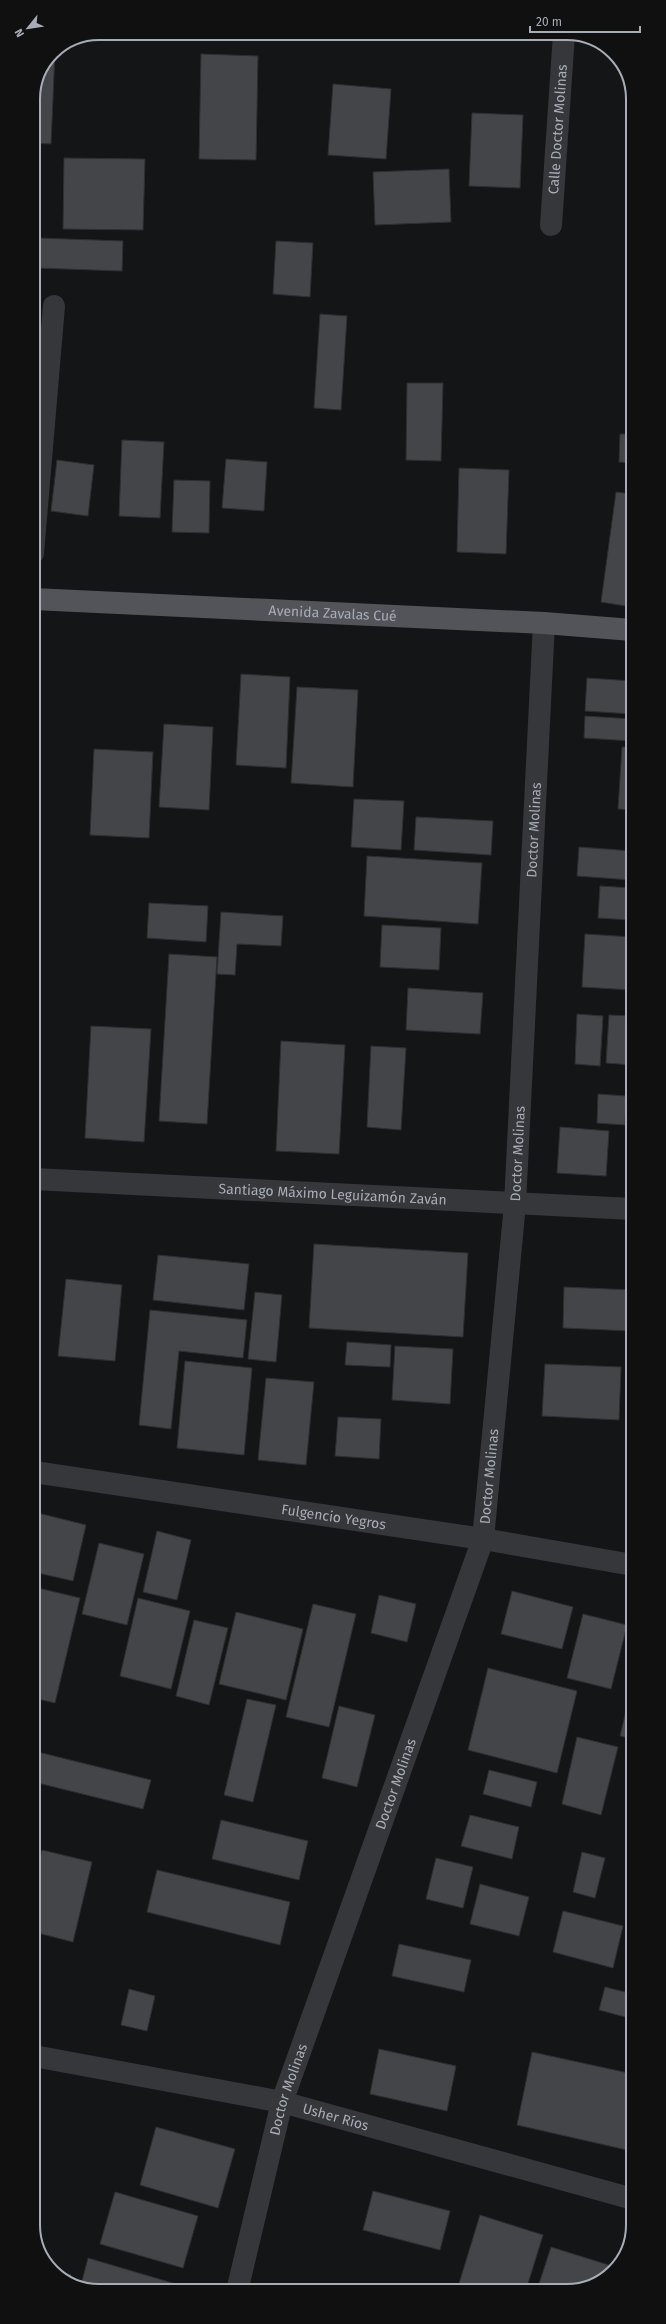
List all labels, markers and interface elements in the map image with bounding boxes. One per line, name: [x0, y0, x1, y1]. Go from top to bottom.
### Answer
north arrow: [8, 8, 48, 48]
scale bar: [530, 8, 640, 34]
text: 20 m: [536, 15, 562, 29]
text: N: [12, 26, 27, 39]
street label: Calle Doctor Molinas: [545, 63, 571, 195]
street label: Avenida Zavalas Cué: [268, 602, 397, 625]
street label: Doctor Molinas: [523, 782, 545, 878]
street label: Doctor Molinas: [507, 1105, 529, 1202]
street label: Santiago Máximo Leguizamón Zaván: [218, 1180, 447, 1209]
street label: Doctor Molinas: [476, 1428, 503, 1525]
street label: Fulgencio Yegros: [280, 1501, 388, 1533]
street label: Doctor Molinas: [372, 1736, 420, 1832]
street label: Doctor Molinas: [266, 2041, 311, 2137]
street label: Usher Ríos: [301, 2100, 371, 2135]

